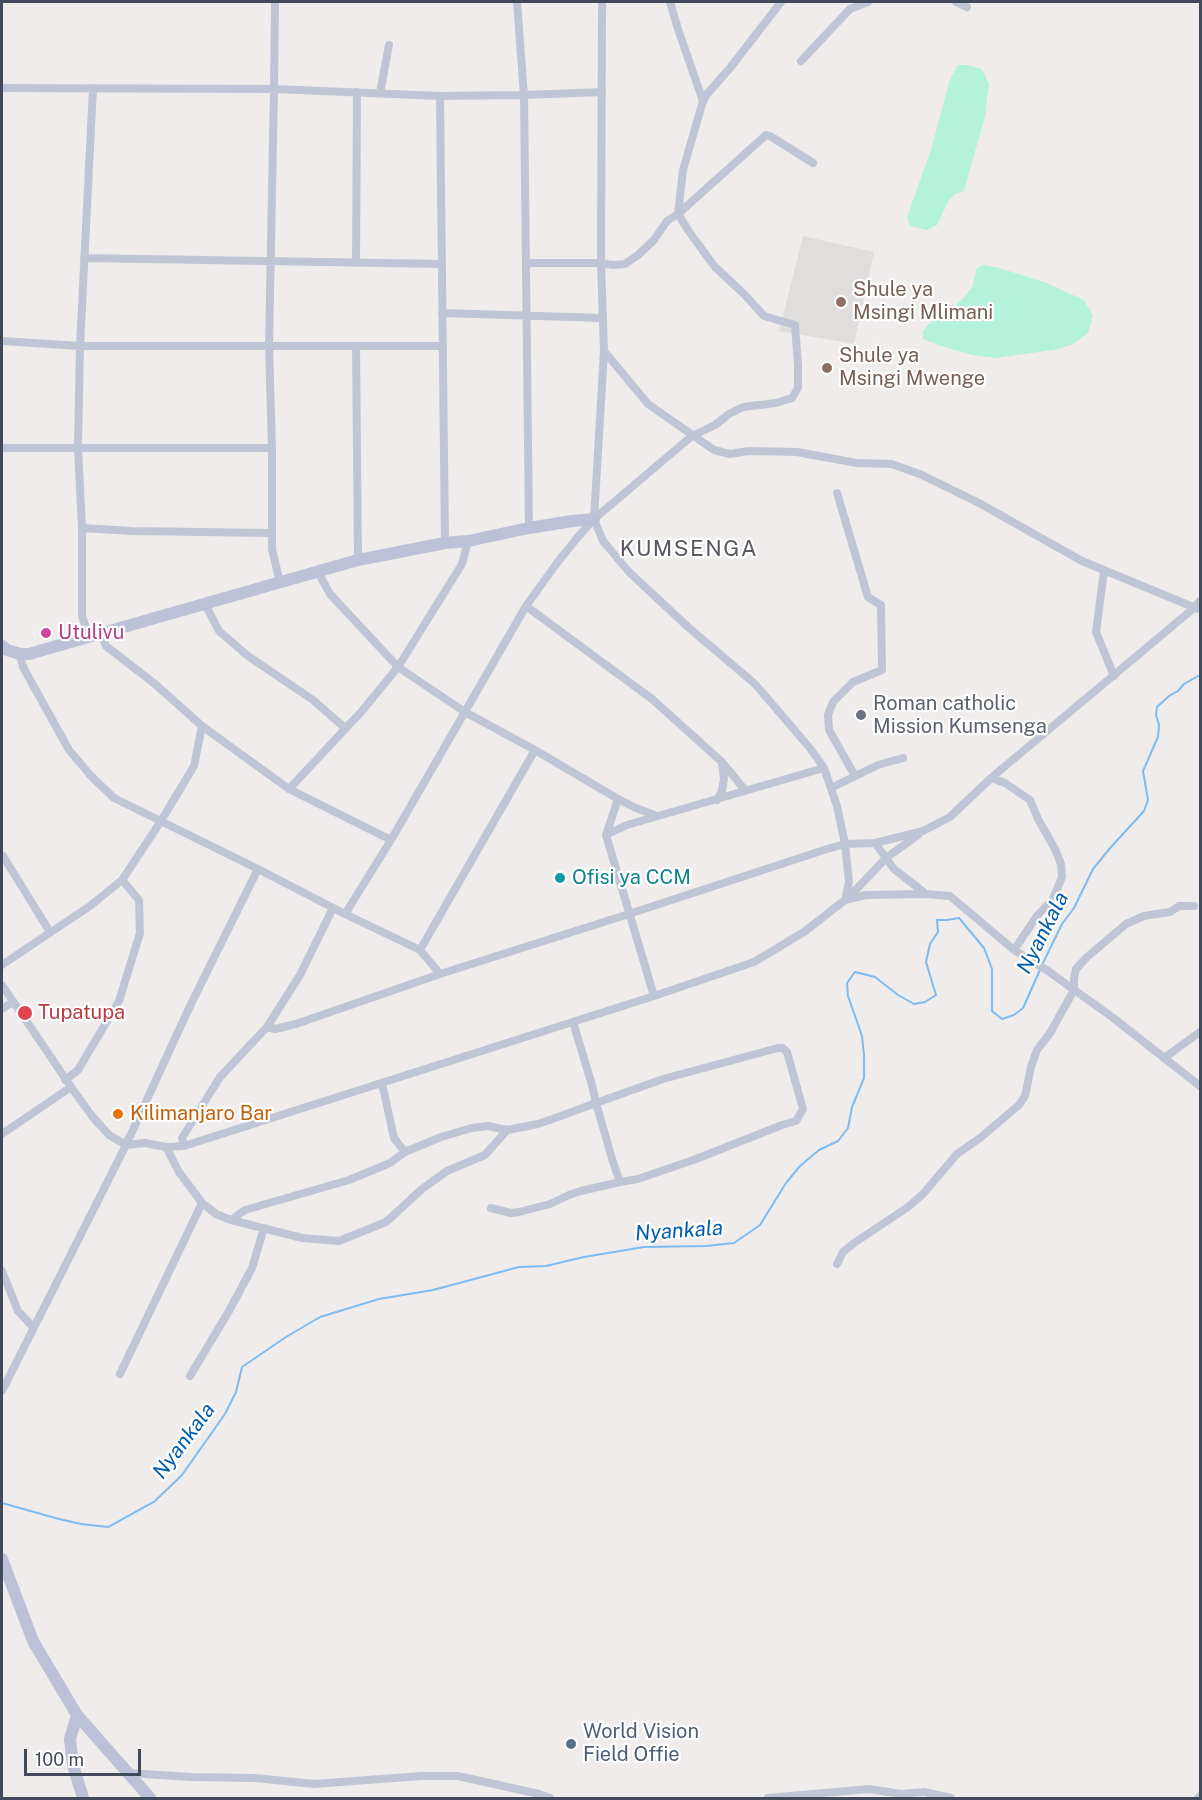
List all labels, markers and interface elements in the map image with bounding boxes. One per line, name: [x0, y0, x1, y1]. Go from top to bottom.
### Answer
place label: Shule ya Msingi Mlimani: [853, 278, 993, 325]
marker: Shule ya Msingi Mlimani: [834, 295, 848, 309]
place label: Shule ya Msingi Mwenge: [839, 344, 985, 391]
marker: Shule ya Msingi Mwenge: [820, 361, 834, 375]
district label: KUMSENGA: [620, 536, 758, 562]
place label: Utulivu: [58, 621, 124, 645]
marker: Utulivu: [39, 626, 53, 640]
place label: Roman catholic Mission Kumsenga: [873, 692, 1047, 739]
marker: Roman catholic Mission Kumsenga: [854, 708, 868, 722]
place label: Ofisi ya CCM: [572, 866, 691, 890]
marker: Ofisi ya CCM: [553, 871, 567, 885]
water label: Nyankala: [1012, 888, 1074, 978]
place label: Tupatupa: [38, 1001, 125, 1025]
marker: Tupatupa: [16, 1004, 34, 1022]
place label: Kilimanjaro Bar: [130, 1102, 272, 1126]
marker: Kilimanjaro Bar: [111, 1107, 125, 1121]
water label: Nyankala: [634, 1215, 724, 1247]
water label: Nyankala: [147, 1398, 221, 1484]
place label: World Vision Field Offie: [583, 1720, 699, 1767]
scale bar: [27, 1737, 144, 1775]
marker: World Vision Field Offie: [564, 1737, 578, 1751]
text: 100 m: [35, 1749, 84, 1770]

